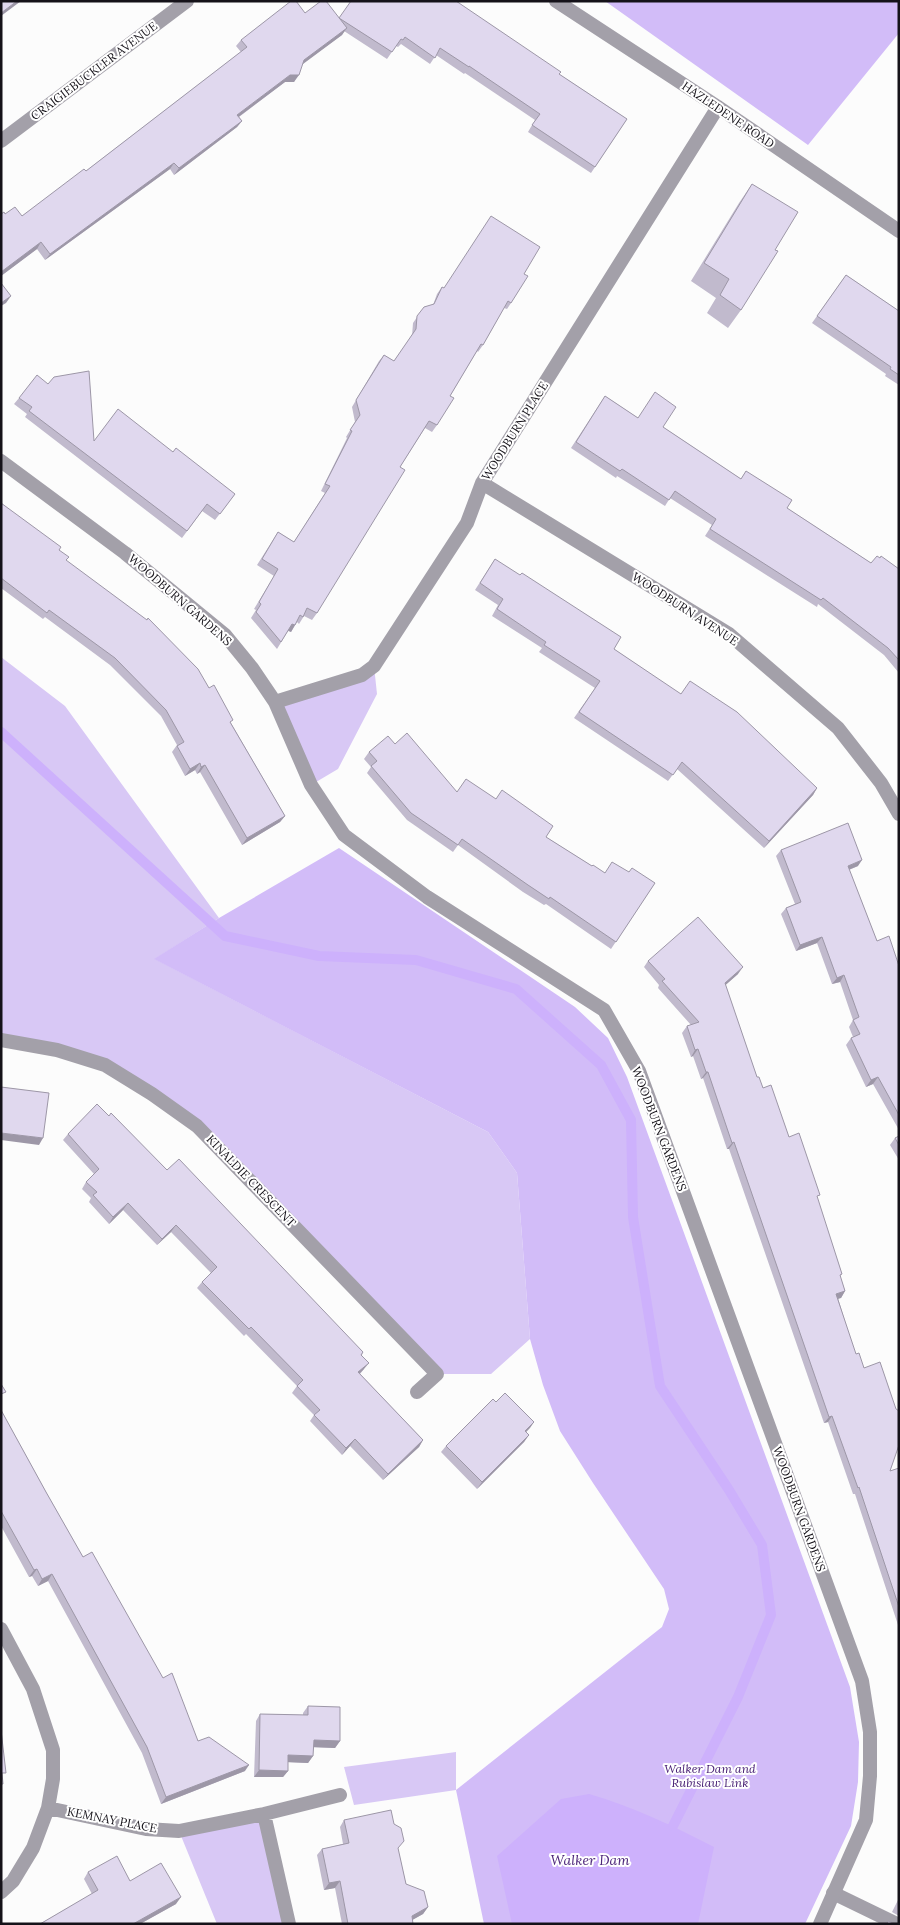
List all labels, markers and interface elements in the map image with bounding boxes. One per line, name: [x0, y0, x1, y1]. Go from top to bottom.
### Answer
street label: CRAIGIEBUCKLER AVENUE: [27, 18, 160, 123]
street label: HAZLEDENE ROAD: [679, 78, 777, 151]
street label: WOODBURN PLACE: [478, 379, 551, 483]
street label: WOODBURN GARDENS: [126, 551, 235, 649]
street label: WOODBURN AVENUE: [629, 569, 741, 649]
street label: WOODBURN GARDENS: [629, 1064, 690, 1193]
street label: KINALDIE CRESCENT: [204, 1132, 299, 1230]
street label: WOODBURN GARDENS: [770, 1444, 829, 1574]
park label: Walker Dam and Rubislaw Link: [664, 1761, 756, 1790]
street label: KEMNAY PLACE: [66, 1803, 158, 1836]
water label: Walker Dam: [551, 1851, 630, 1869]

